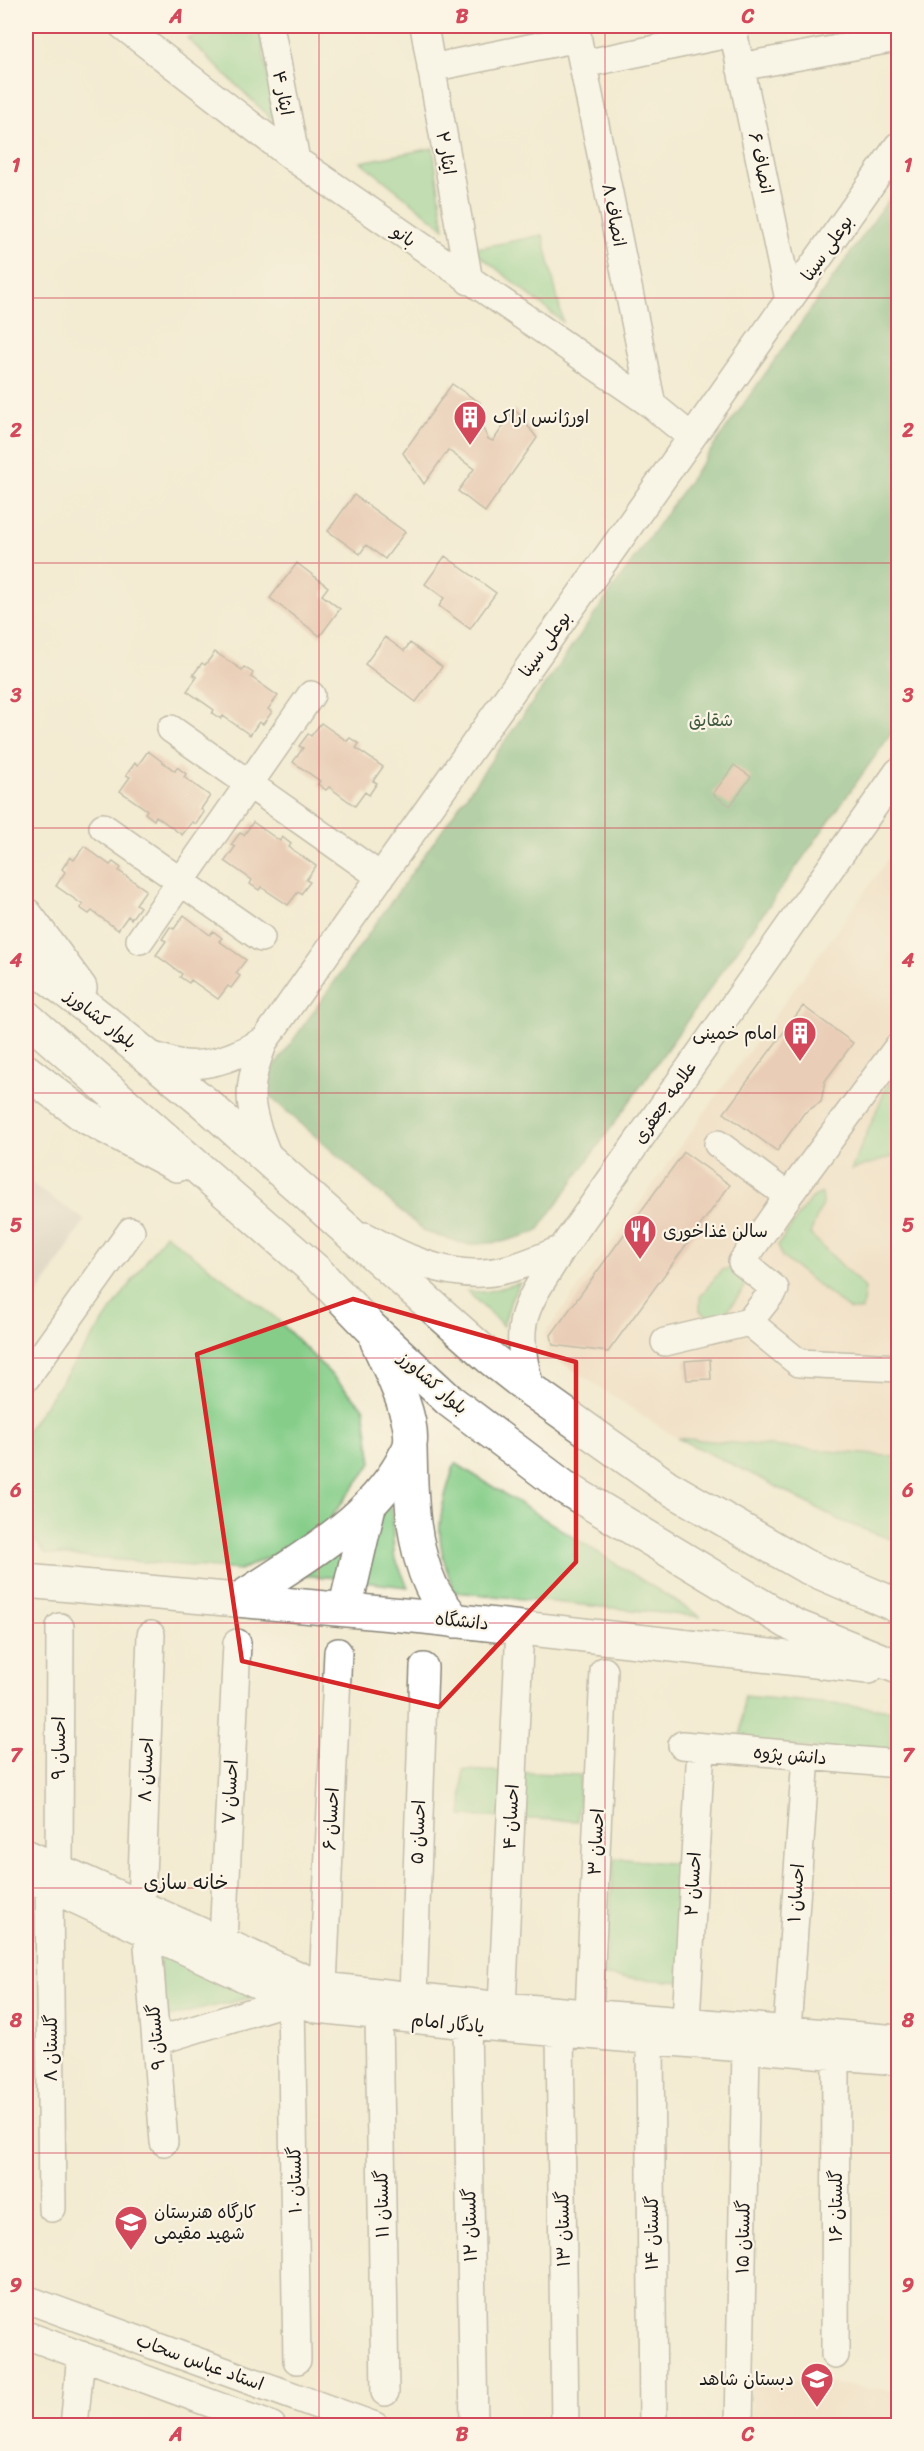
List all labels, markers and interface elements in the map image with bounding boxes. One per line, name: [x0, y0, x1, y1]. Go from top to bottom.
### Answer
text: A: [168, 0, 183, 34]
text: B: [456, 0, 469, 34]
text: C: [741, 0, 755, 34]
street label: ایثار ۴: [263, 68, 303, 118]
street label: ایثار ۲: [426, 129, 466, 177]
street label: انصاف ۶: [739, 129, 783, 197]
text: 1: [12, 148, 21, 183]
text: 1: [904, 148, 913, 183]
street label: انصاف ۸: [592, 181, 636, 249]
street label: بوعلی سینا: [792, 208, 862, 288]
street label: بانو: [384, 215, 423, 256]
building icon: اورژانس اراک: [452, 399, 488, 446]
place label: اورژانس اراک: [493, 401, 589, 433]
text: 2: [9, 413, 22, 448]
text: 2: [901, 413, 914, 448]
street label: بوعلی سینا: [510, 604, 580, 684]
text: 3: [10, 678, 22, 713]
text: 3: [902, 678, 914, 713]
park label: شقایق: [689, 704, 733, 736]
text: 4: [9, 943, 23, 978]
text: 4: [901, 943, 915, 978]
street label: بلوار کشاورز: [56, 979, 144, 1058]
building icon: امام خمینی: [782, 1015, 818, 1062]
place label: امام خمینی: [692, 1017, 777, 1049]
street label: علامه جعفری: [624, 1053, 706, 1151]
text: 5: [10, 1208, 22, 1243]
text: 5: [902, 1208, 914, 1243]
restaurant icon: سالن غذاخوری: [622, 1213, 658, 1260]
place label: سالن غذاخوری: [663, 1215, 768, 1247]
street label: بلوار کشاورز: [389, 1342, 475, 1423]
text: 6: [9, 1473, 22, 1508]
text: 6: [901, 1473, 914, 1508]
street label: دانشگاه: [434, 1602, 490, 1640]
street label: احسان ۹: [43, 1716, 75, 1780]
street label: دانش پژوه: [752, 1736, 828, 1774]
street label: احسان ۸: [129, 1737, 163, 1803]
text: 7: [10, 1738, 23, 1773]
text: 7: [902, 1738, 915, 1773]
street label: احسان ۷: [212, 1759, 248, 1825]
street label: احسان ۴: [493, 1783, 529, 1851]
street label: احسان ۶: [313, 1787, 349, 1851]
street label: احسان ۵: [401, 1799, 435, 1865]
street label: احسان ۳: [578, 1808, 614, 1876]
street label: احسان ۲: [675, 1851, 711, 1917]
street label: احسان ۱: [778, 1863, 814, 1923]
district label: خانه سازی: [144, 1865, 228, 1900]
street label: گلستان ۹: [137, 2002, 175, 2071]
text: 8: [9, 2003, 23, 2038]
street label: یادگار امام: [410, 2003, 486, 2043]
text: 8: [901, 2003, 915, 2038]
street label: گلستان ۸: [35, 2014, 67, 2082]
street label: گلستان ۱۰: [278, 2146, 312, 2214]
street label: گلستان ۱۱: [365, 2169, 399, 2238]
street label: گلستان ۱۶: [820, 2169, 852, 2242]
street label: گلستان ۱۲: [453, 2188, 487, 2262]
street label: گلستان ۱۳: [546, 2190, 580, 2267]
street label: گلستان ۱۴: [636, 2195, 668, 2271]
place label: کارگاه هنرستان شهید مقیمی: [154, 2196, 256, 2249]
street label: گلستان ۱۵: [726, 2199, 760, 2274]
school or university icon: کارگاه هنرستان شهید مقیمی: [113, 2204, 149, 2251]
text: 9: [10, 2268, 22, 2303]
text: 9: [902, 2268, 914, 2303]
street label: استاد عباس سحاب: [132, 2324, 268, 2400]
school or university icon: دبستان شاهد: [799, 2361, 835, 2408]
place label: دبستان شاهد: [699, 2363, 794, 2395]
text: A: [168, 2417, 183, 2451]
text: B: [456, 2417, 469, 2451]
text: C: [741, 2417, 755, 2451]

